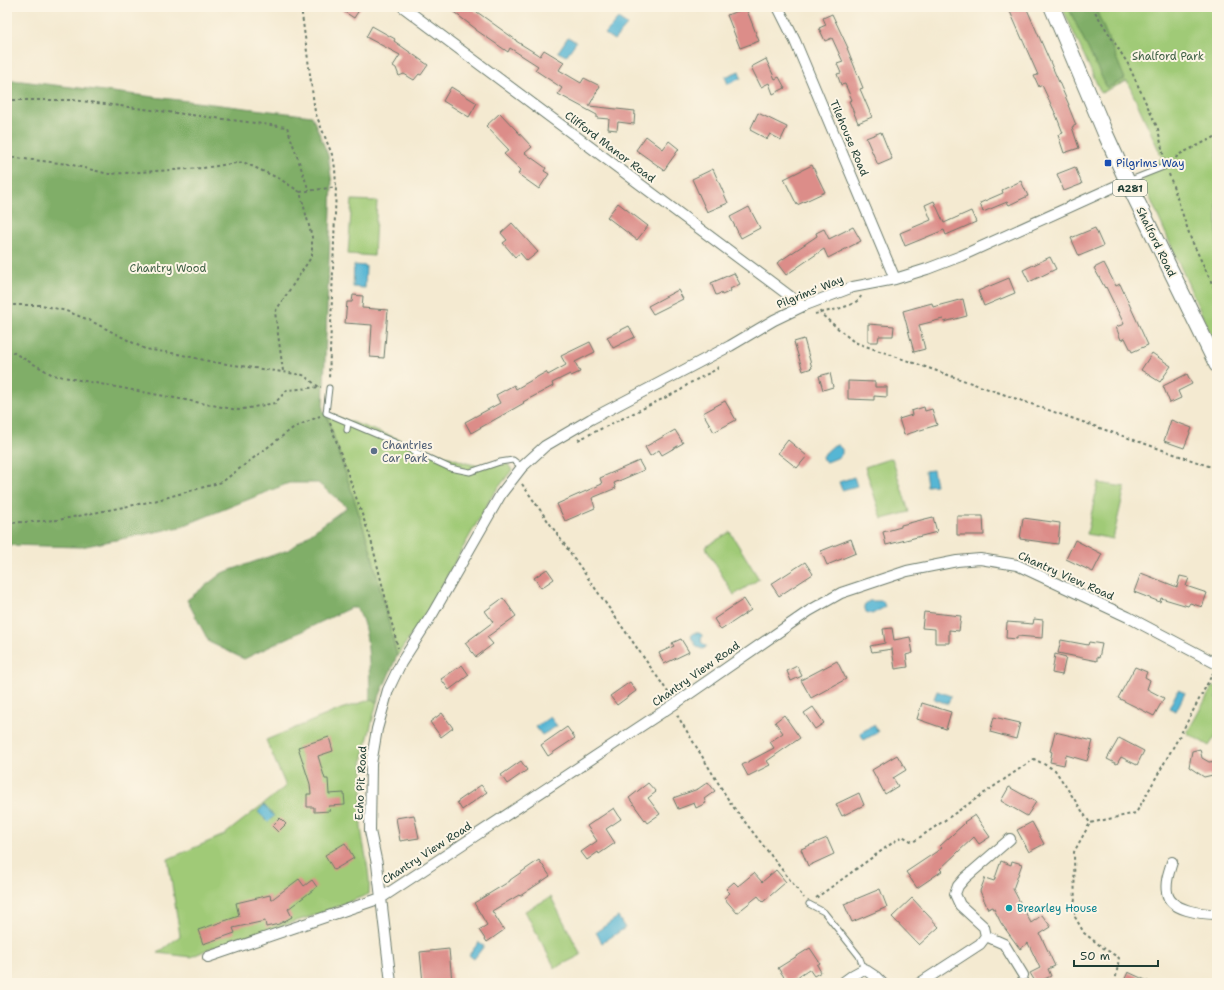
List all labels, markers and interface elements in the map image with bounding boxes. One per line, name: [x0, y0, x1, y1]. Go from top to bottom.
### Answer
park label: Shalford Park: [1132, 49, 1204, 64]
street label: Tilehouse Road: [826, 98, 872, 178]
street label: Clifford Manor Road: [562, 108, 658, 186]
place label: Pilgrims Way: [1116, 156, 1185, 171]
marker: Pilgrims Way: [1103, 158, 1113, 168]
road number: A281: [1113, 180, 1147, 196]
street label: Shalford Road: [1133, 204, 1179, 280]
park label: Chantry Wood: [130, 261, 206, 276]
street label: Pilgrims' Way: [774, 272, 846, 312]
place label: Chantries Car Park: [382, 438, 433, 466]
marker: Chantries Car Park: [369, 446, 379, 456]
street label: Chantry View Road: [1016, 548, 1116, 604]
street label: Chantry View Road: [649, 638, 743, 710]
street label: Echo Pit Road: [352, 745, 370, 821]
street label: Chantry View Road: [379, 818, 475, 888]
place label: Brearley House: [1017, 901, 1097, 916]
marker: Brearley House: [1004, 903, 1014, 913]
scale bar: [1074, 942, 1158, 968]
text: 50 m: [1080, 948, 1110, 964]

